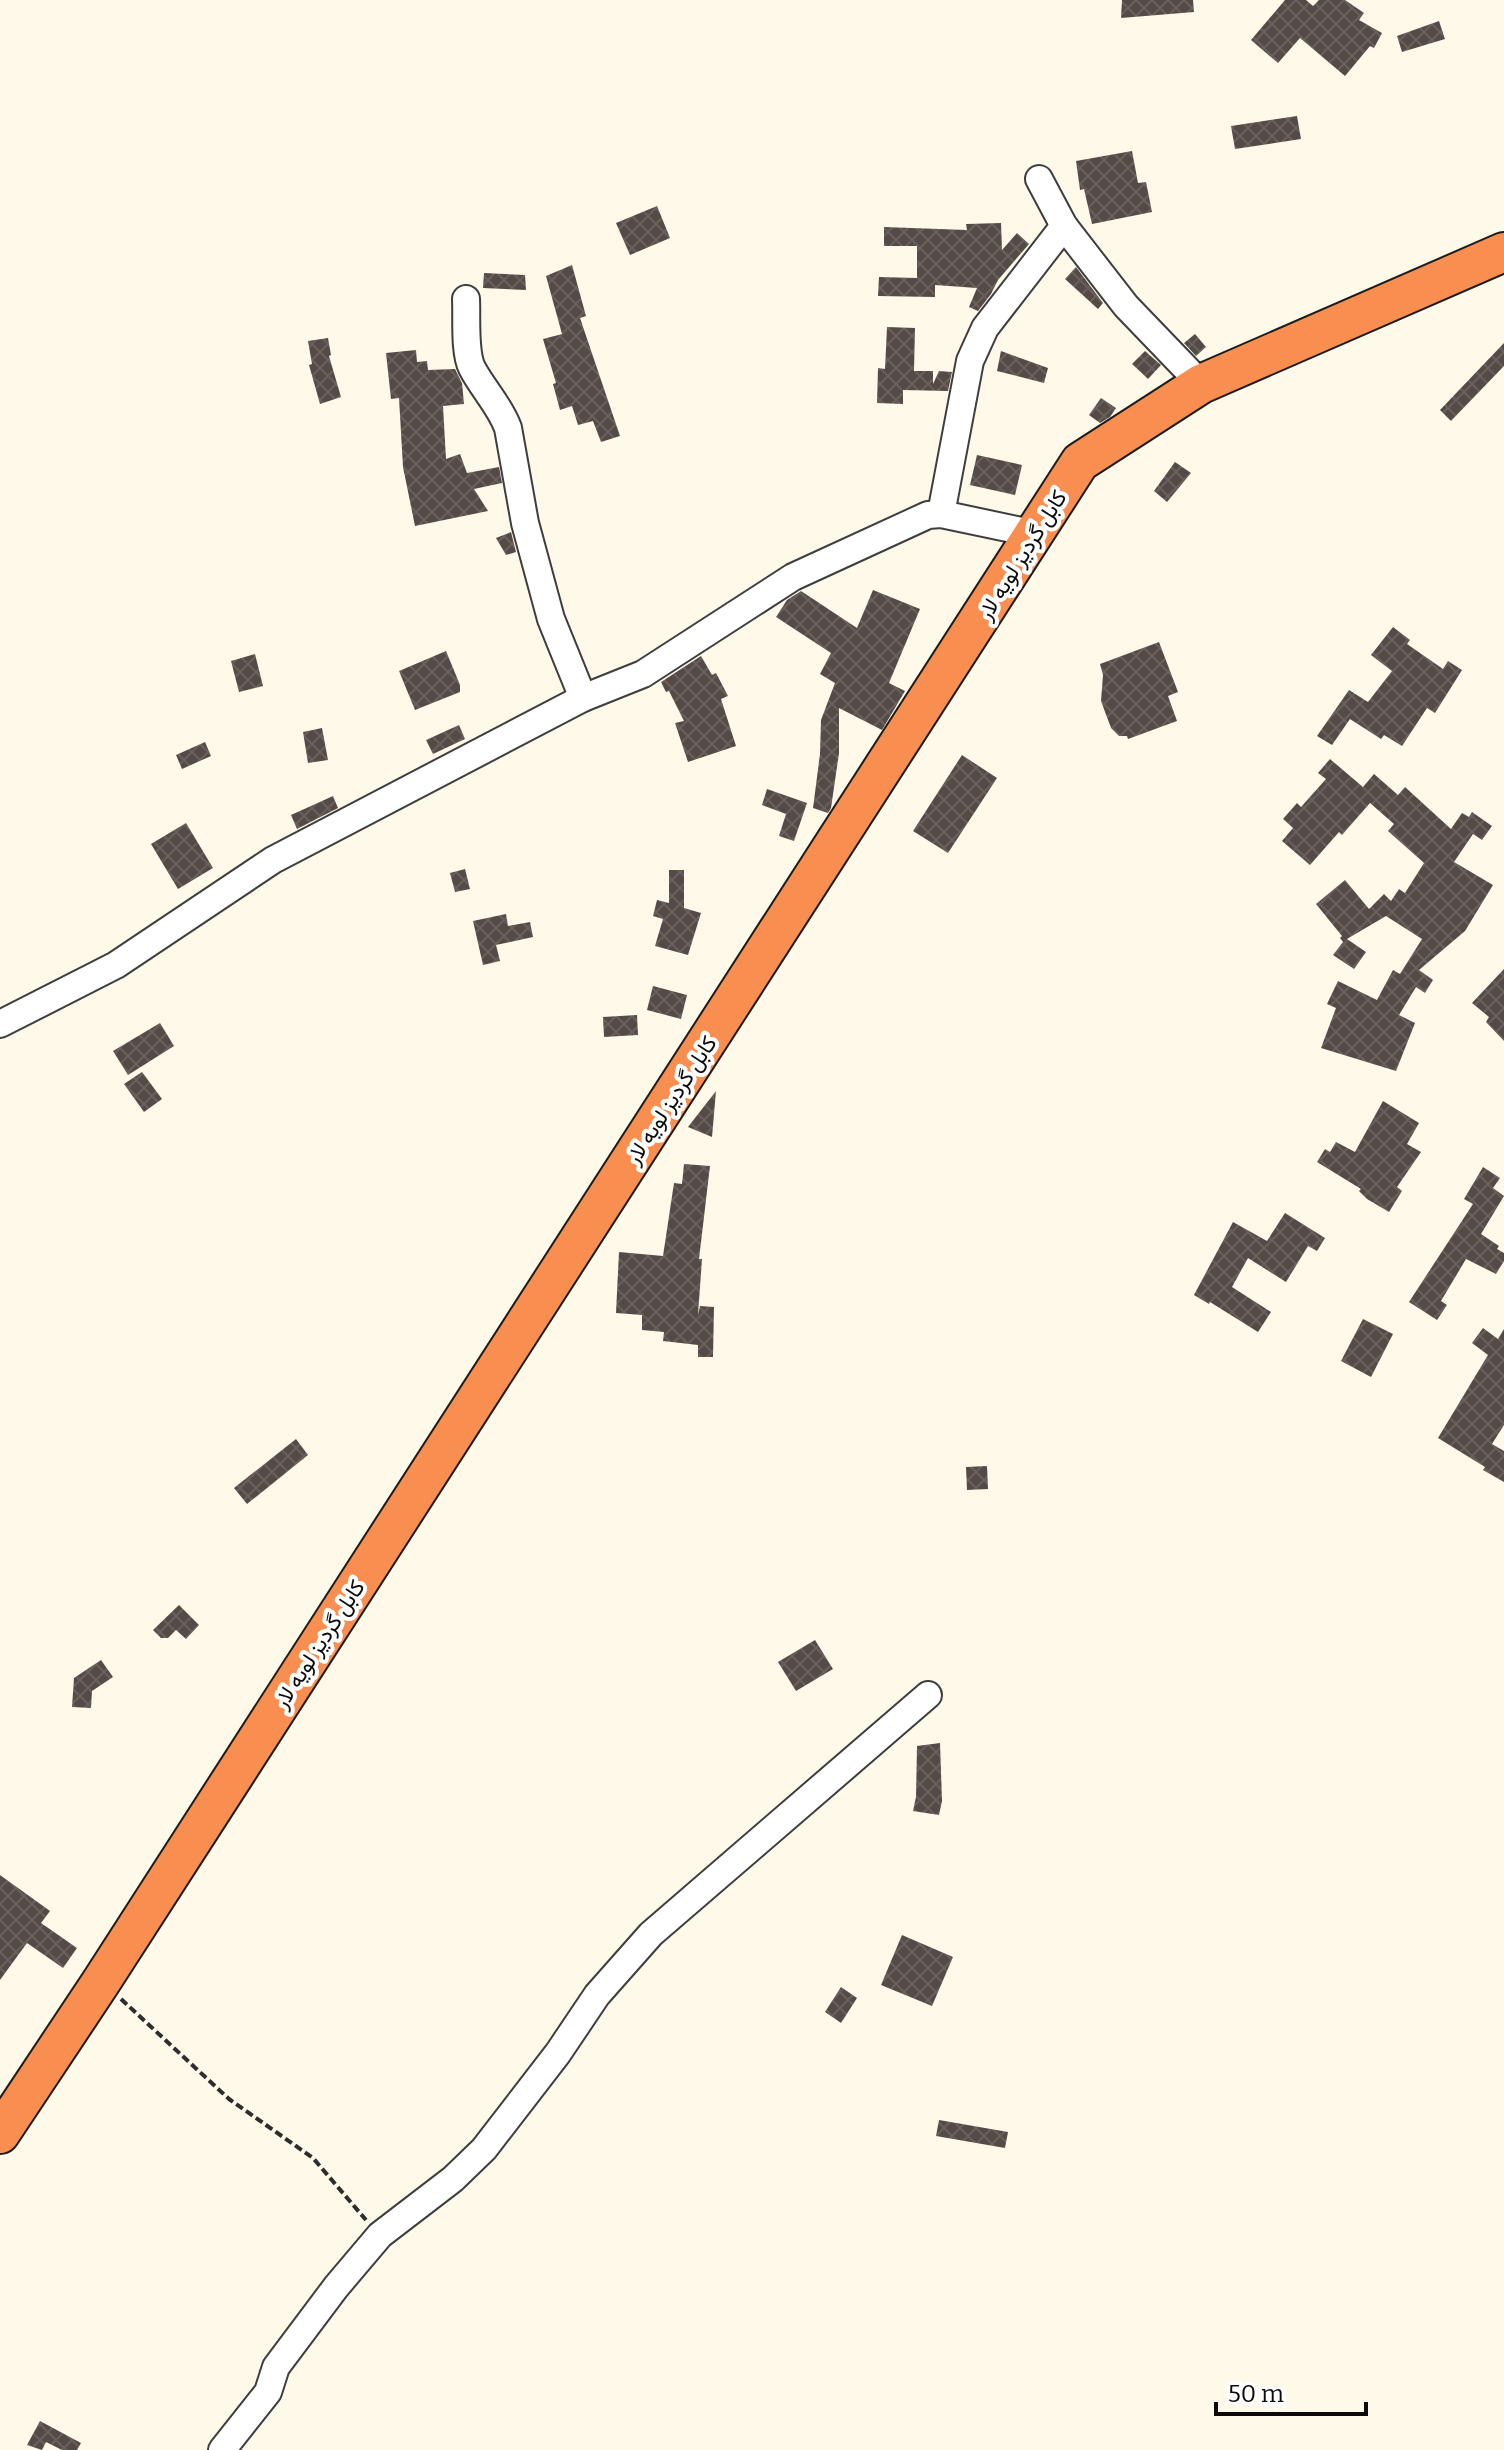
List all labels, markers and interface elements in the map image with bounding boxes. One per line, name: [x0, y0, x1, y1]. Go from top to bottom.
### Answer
street label: کابل گردیز لویه لار: [971, 485, 1073, 626]
street label: کابل گردیز لویه لار: [619, 1031, 723, 1170]
street label: کابل گردیز لویه لار: [267, 1575, 371, 1714]
scale bar: [1216, 2366, 1366, 2416]
text: 50 m: [1228, 2380, 1284, 2408]

